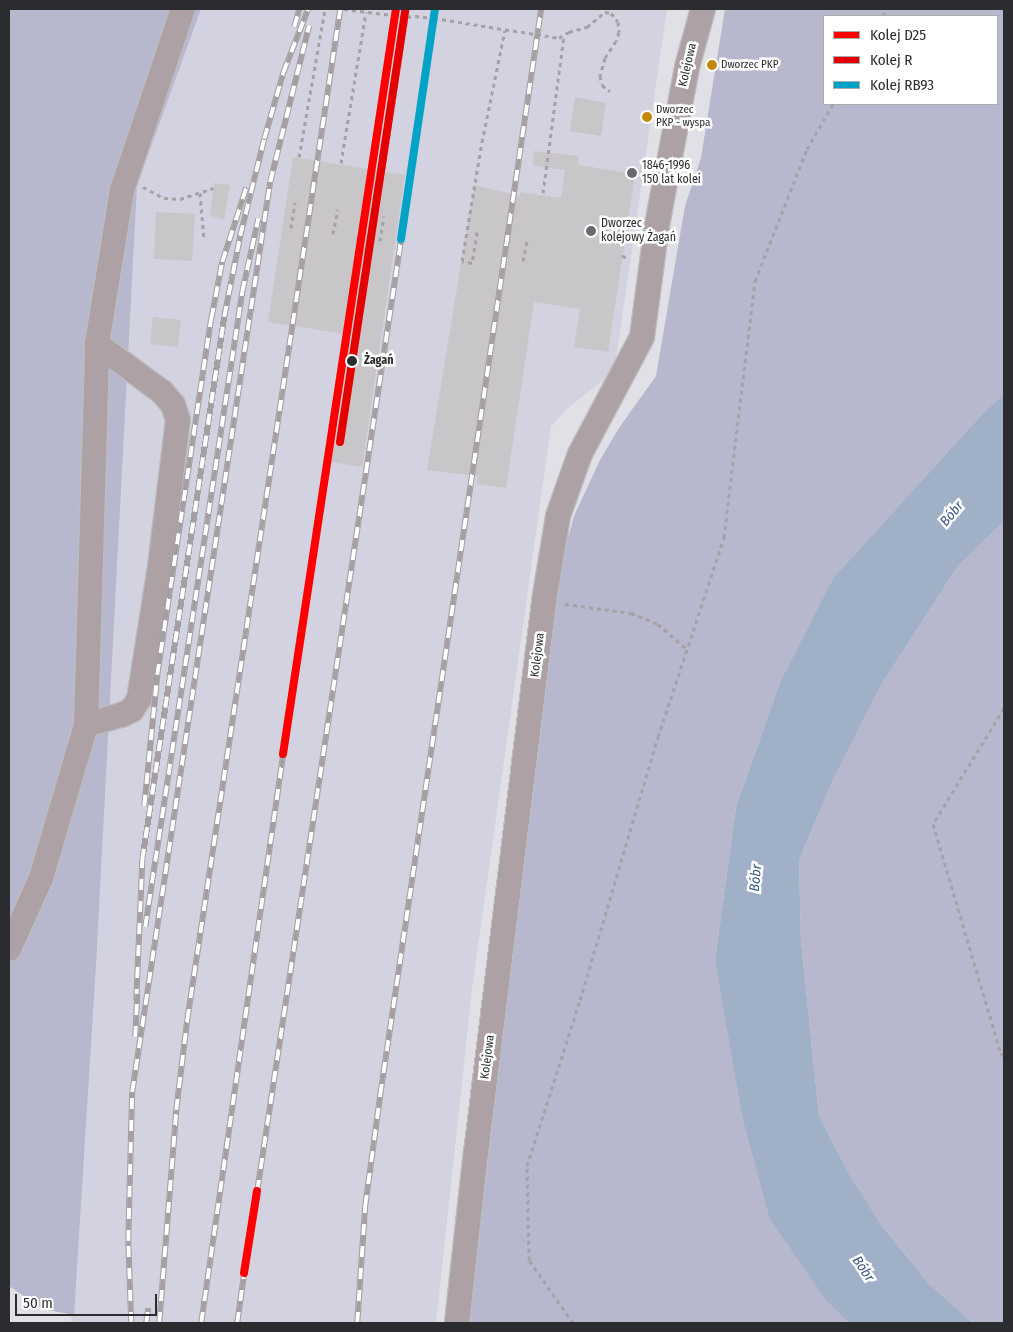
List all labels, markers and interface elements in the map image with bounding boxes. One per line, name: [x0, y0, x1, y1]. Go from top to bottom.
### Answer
legend: [823, 15, 998, 105]
text: Kolej D25: [870, 26, 926, 44]
street label: Kolejowa: [676, 42, 700, 88]
text: Kolej R: [870, 51, 912, 69]
place label: Dworzec PKP: [721, 58, 778, 72]
marker: Dworzec PKP: [707, 60, 717, 70]
text: Kolej RB93: [870, 76, 934, 94]
place label: Dworzec PKP - wyspa: [656, 104, 710, 130]
marker: Dworzec PKP - wyspa: [642, 112, 652, 122]
place label: 1846-1996 150 lat kolei: [642, 159, 701, 187]
marker: 1846-1996 150 lat kolei: [626, 167, 638, 179]
place label: Dworzec kolejowy Żagań: [601, 217, 676, 245]
marker: Dworzec kolejowy Żagań: [585, 225, 597, 237]
marker: Żagań: [343, 352, 361, 370]
place label: Żagań: [364, 354, 394, 368]
water label: Bóbr: [937, 498, 967, 530]
street label: Kolejowa: [528, 632, 548, 678]
water label: Bóbr: [746, 864, 766, 892]
street label: Kolejowa: [478, 1034, 498, 1080]
water label: Bóbr: [848, 1253, 878, 1285]
scale bar: [18, 1284, 160, 1316]
text: 50 m: [23, 1294, 53, 1312]

